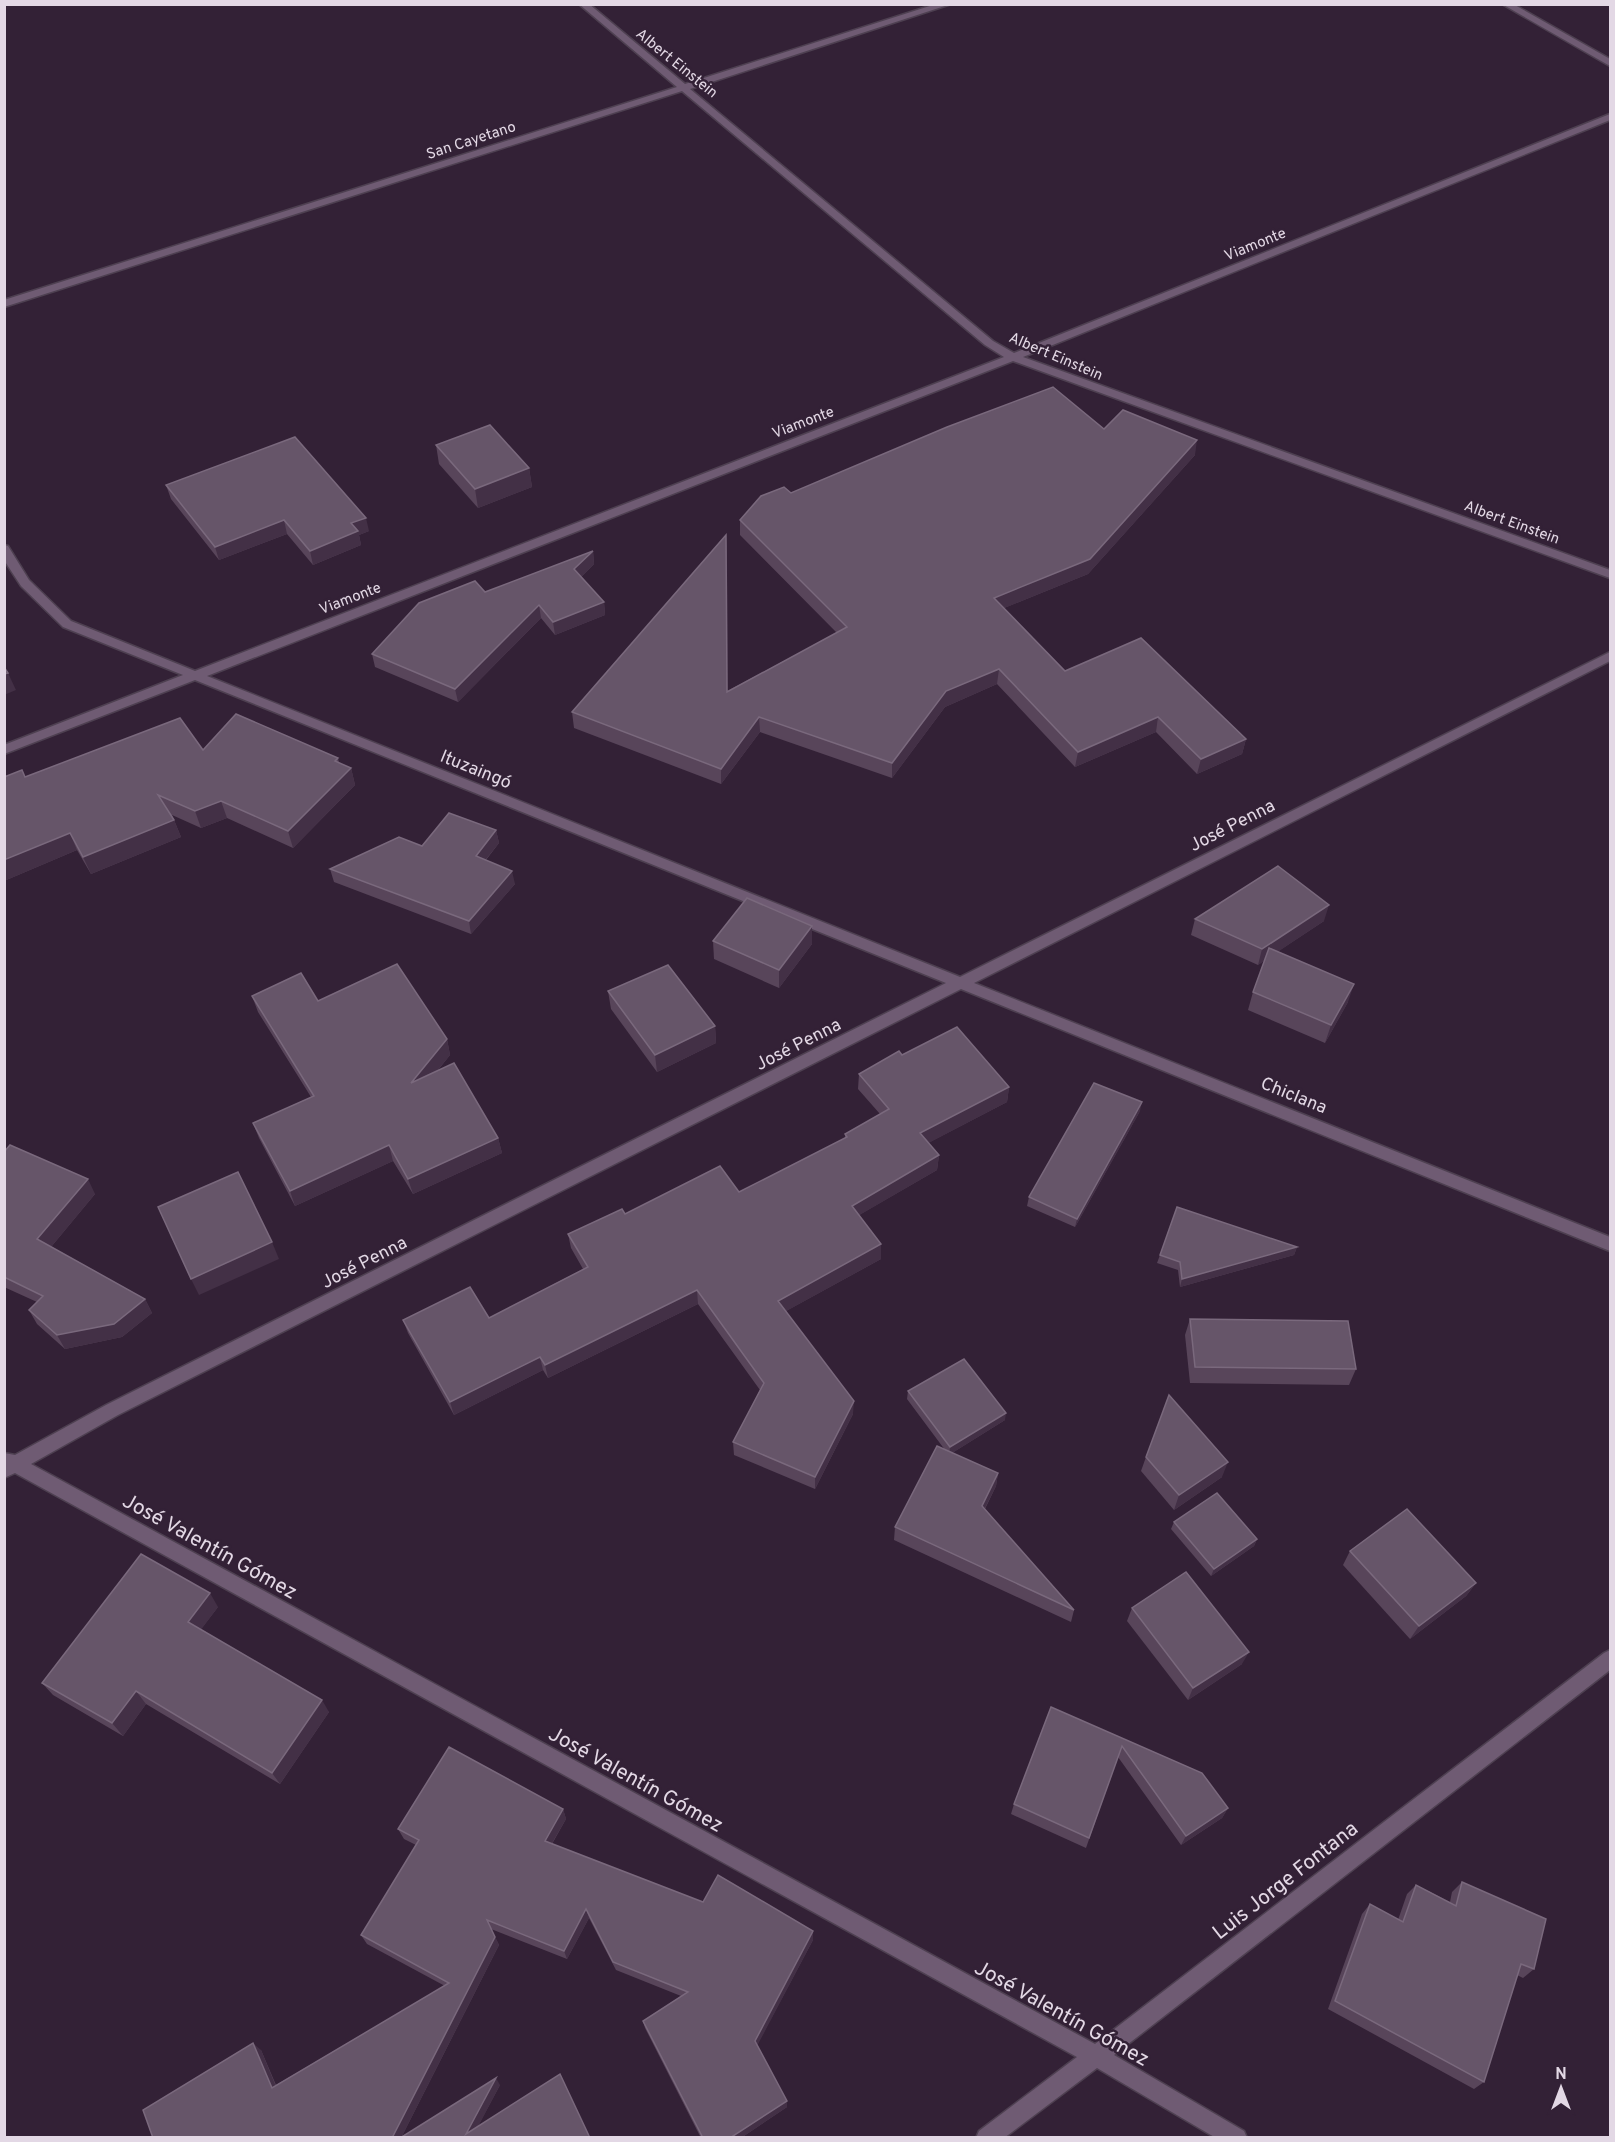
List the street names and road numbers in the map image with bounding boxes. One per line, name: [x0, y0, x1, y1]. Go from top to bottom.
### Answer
street label: Albert Einstein: [631, 25, 721, 103]
street label: San Cayetano: [424, 118, 519, 165]
street label: Viamonte: [1222, 224, 1289, 266]
street label: Albert Einstein: [1006, 329, 1105, 386]
street label: Viamonte: [770, 403, 837, 444]
street label: Albert Einstein: [1461, 497, 1562, 549]
street label: Viamonte: [317, 579, 384, 620]
street label: Ituzaingó: [436, 746, 515, 795]
street label: José Penna: [1186, 795, 1279, 858]
street label: José Penna: [752, 1014, 845, 1077]
street label: Chiclana: [1257, 1073, 1330, 1120]
street label: José Penna: [318, 1232, 411, 1295]
street label: José Valentín Gómez: [117, 1488, 301, 1607]
street label: José Valentín Gómez: [543, 1721, 727, 1840]
street label: Luis Jorge Fontana: [1208, 1816, 1364, 1946]
street label: José Valentín Gómez: [969, 1955, 1153, 2074]

